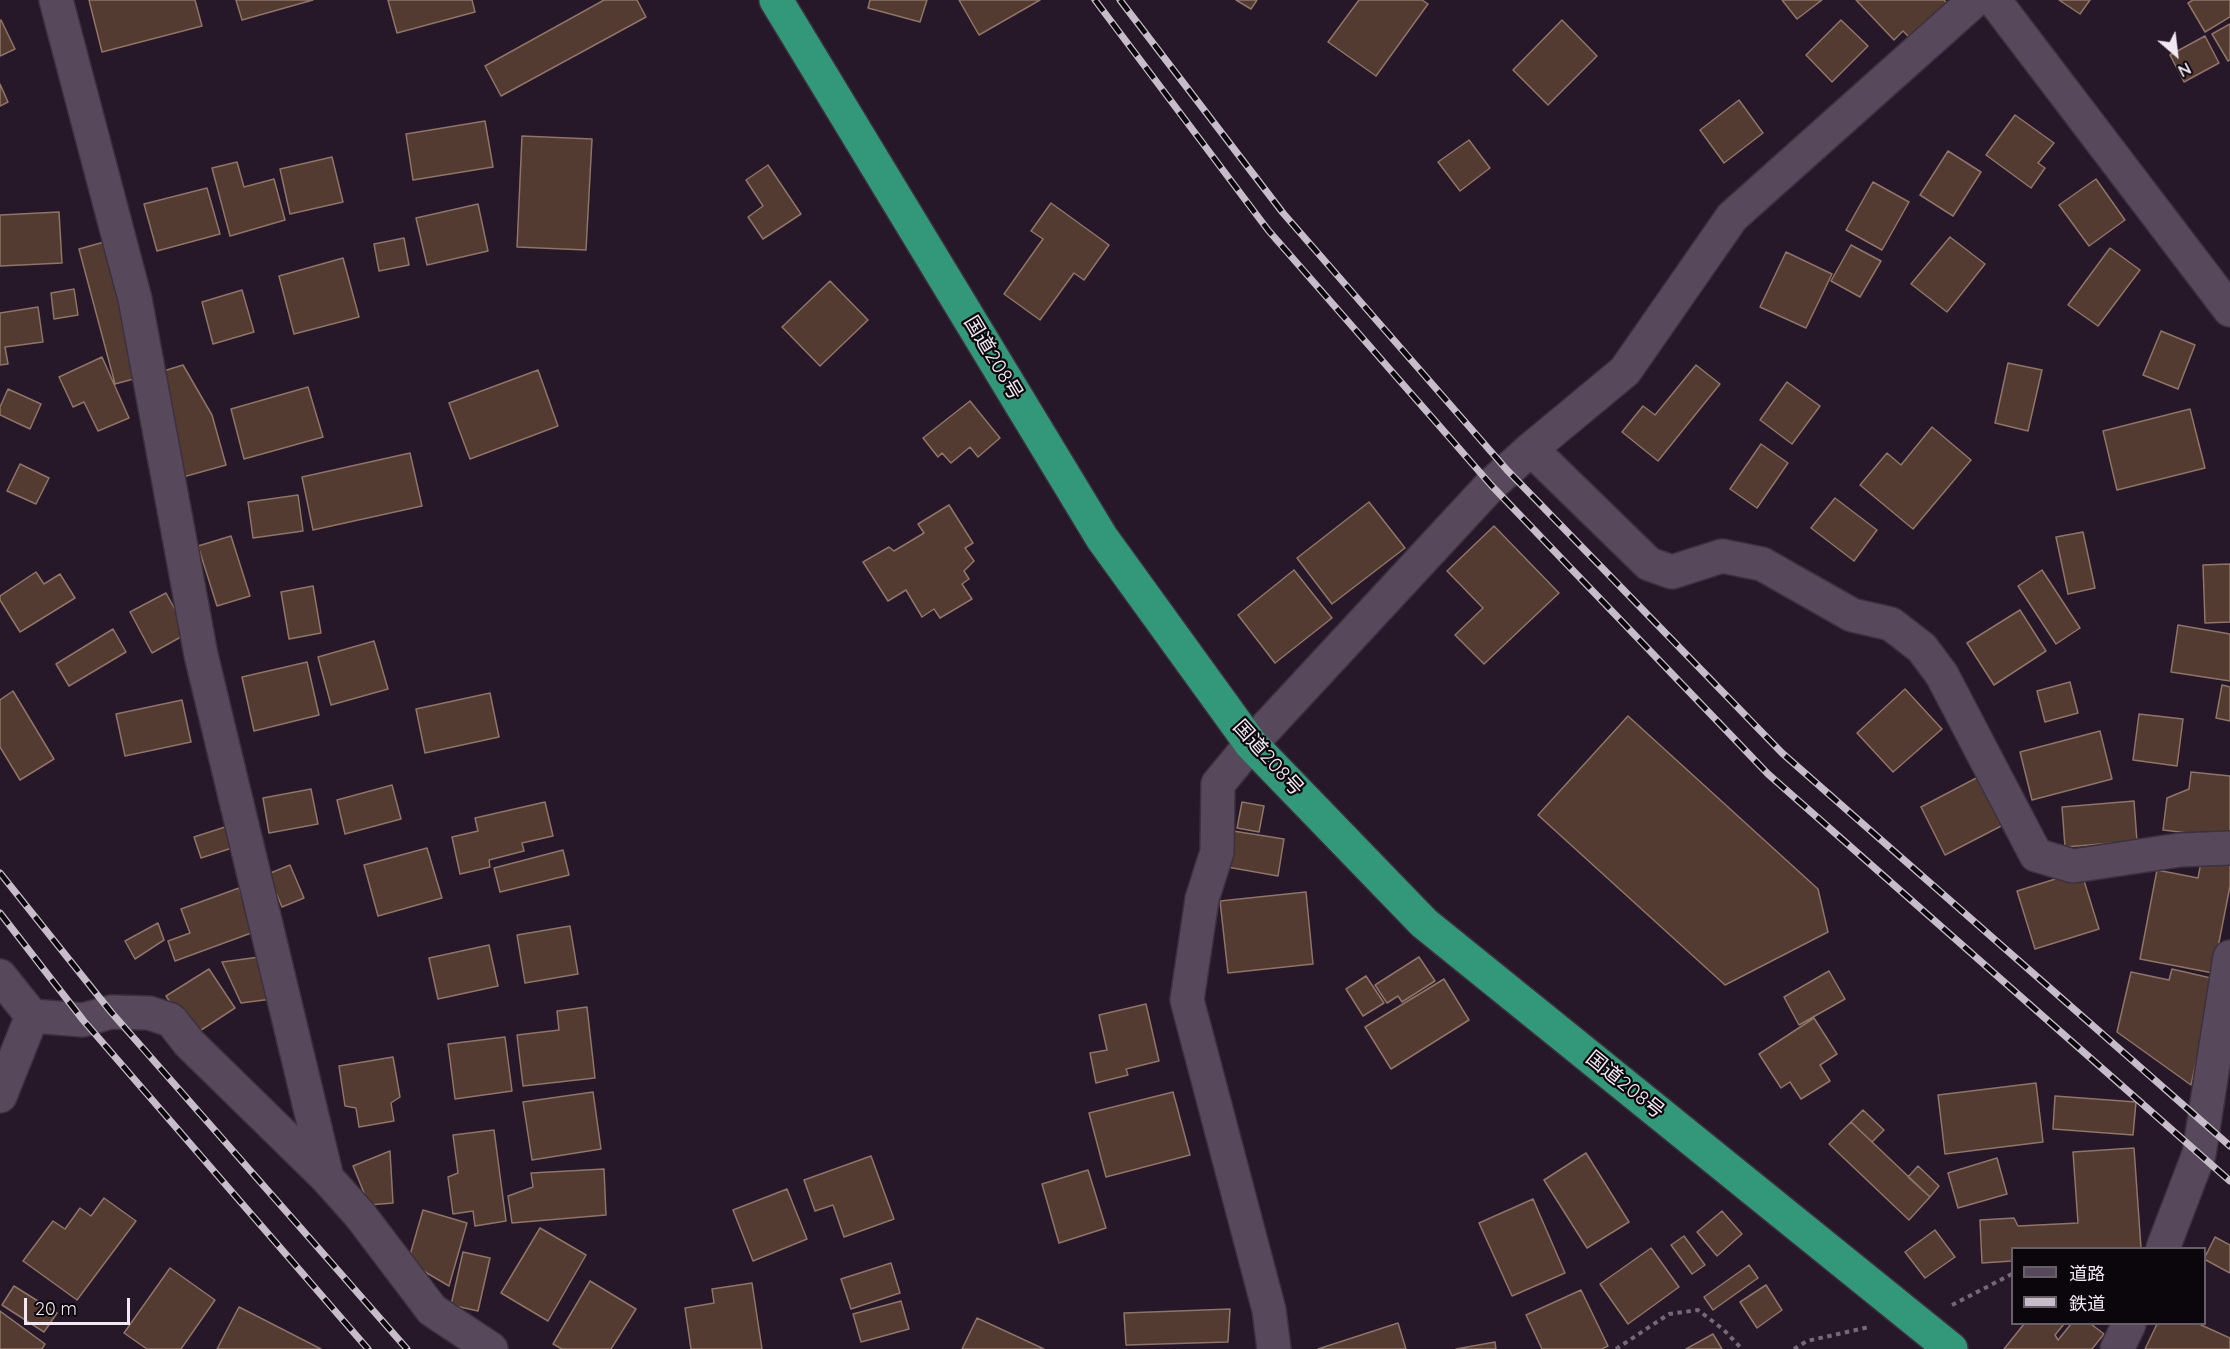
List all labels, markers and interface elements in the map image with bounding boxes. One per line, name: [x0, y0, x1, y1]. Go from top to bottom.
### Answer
north arrow: [2146, 24, 2206, 84]
text: N: [2175, 58, 2194, 81]
street label: 国道208号: [959, 312, 1027, 404]
street label: 国道208号: [1228, 715, 1308, 801]
street label: 国道208号: [1581, 1046, 1669, 1124]
legend: [2011, 1247, 2206, 1325]
text: 道路: [2069, 1262, 2105, 1285]
scale bar: [27, 1286, 134, 1324]
text: 鉄道: [2069, 1292, 2105, 1315]
text: 20 m: [35, 1297, 77, 1320]

